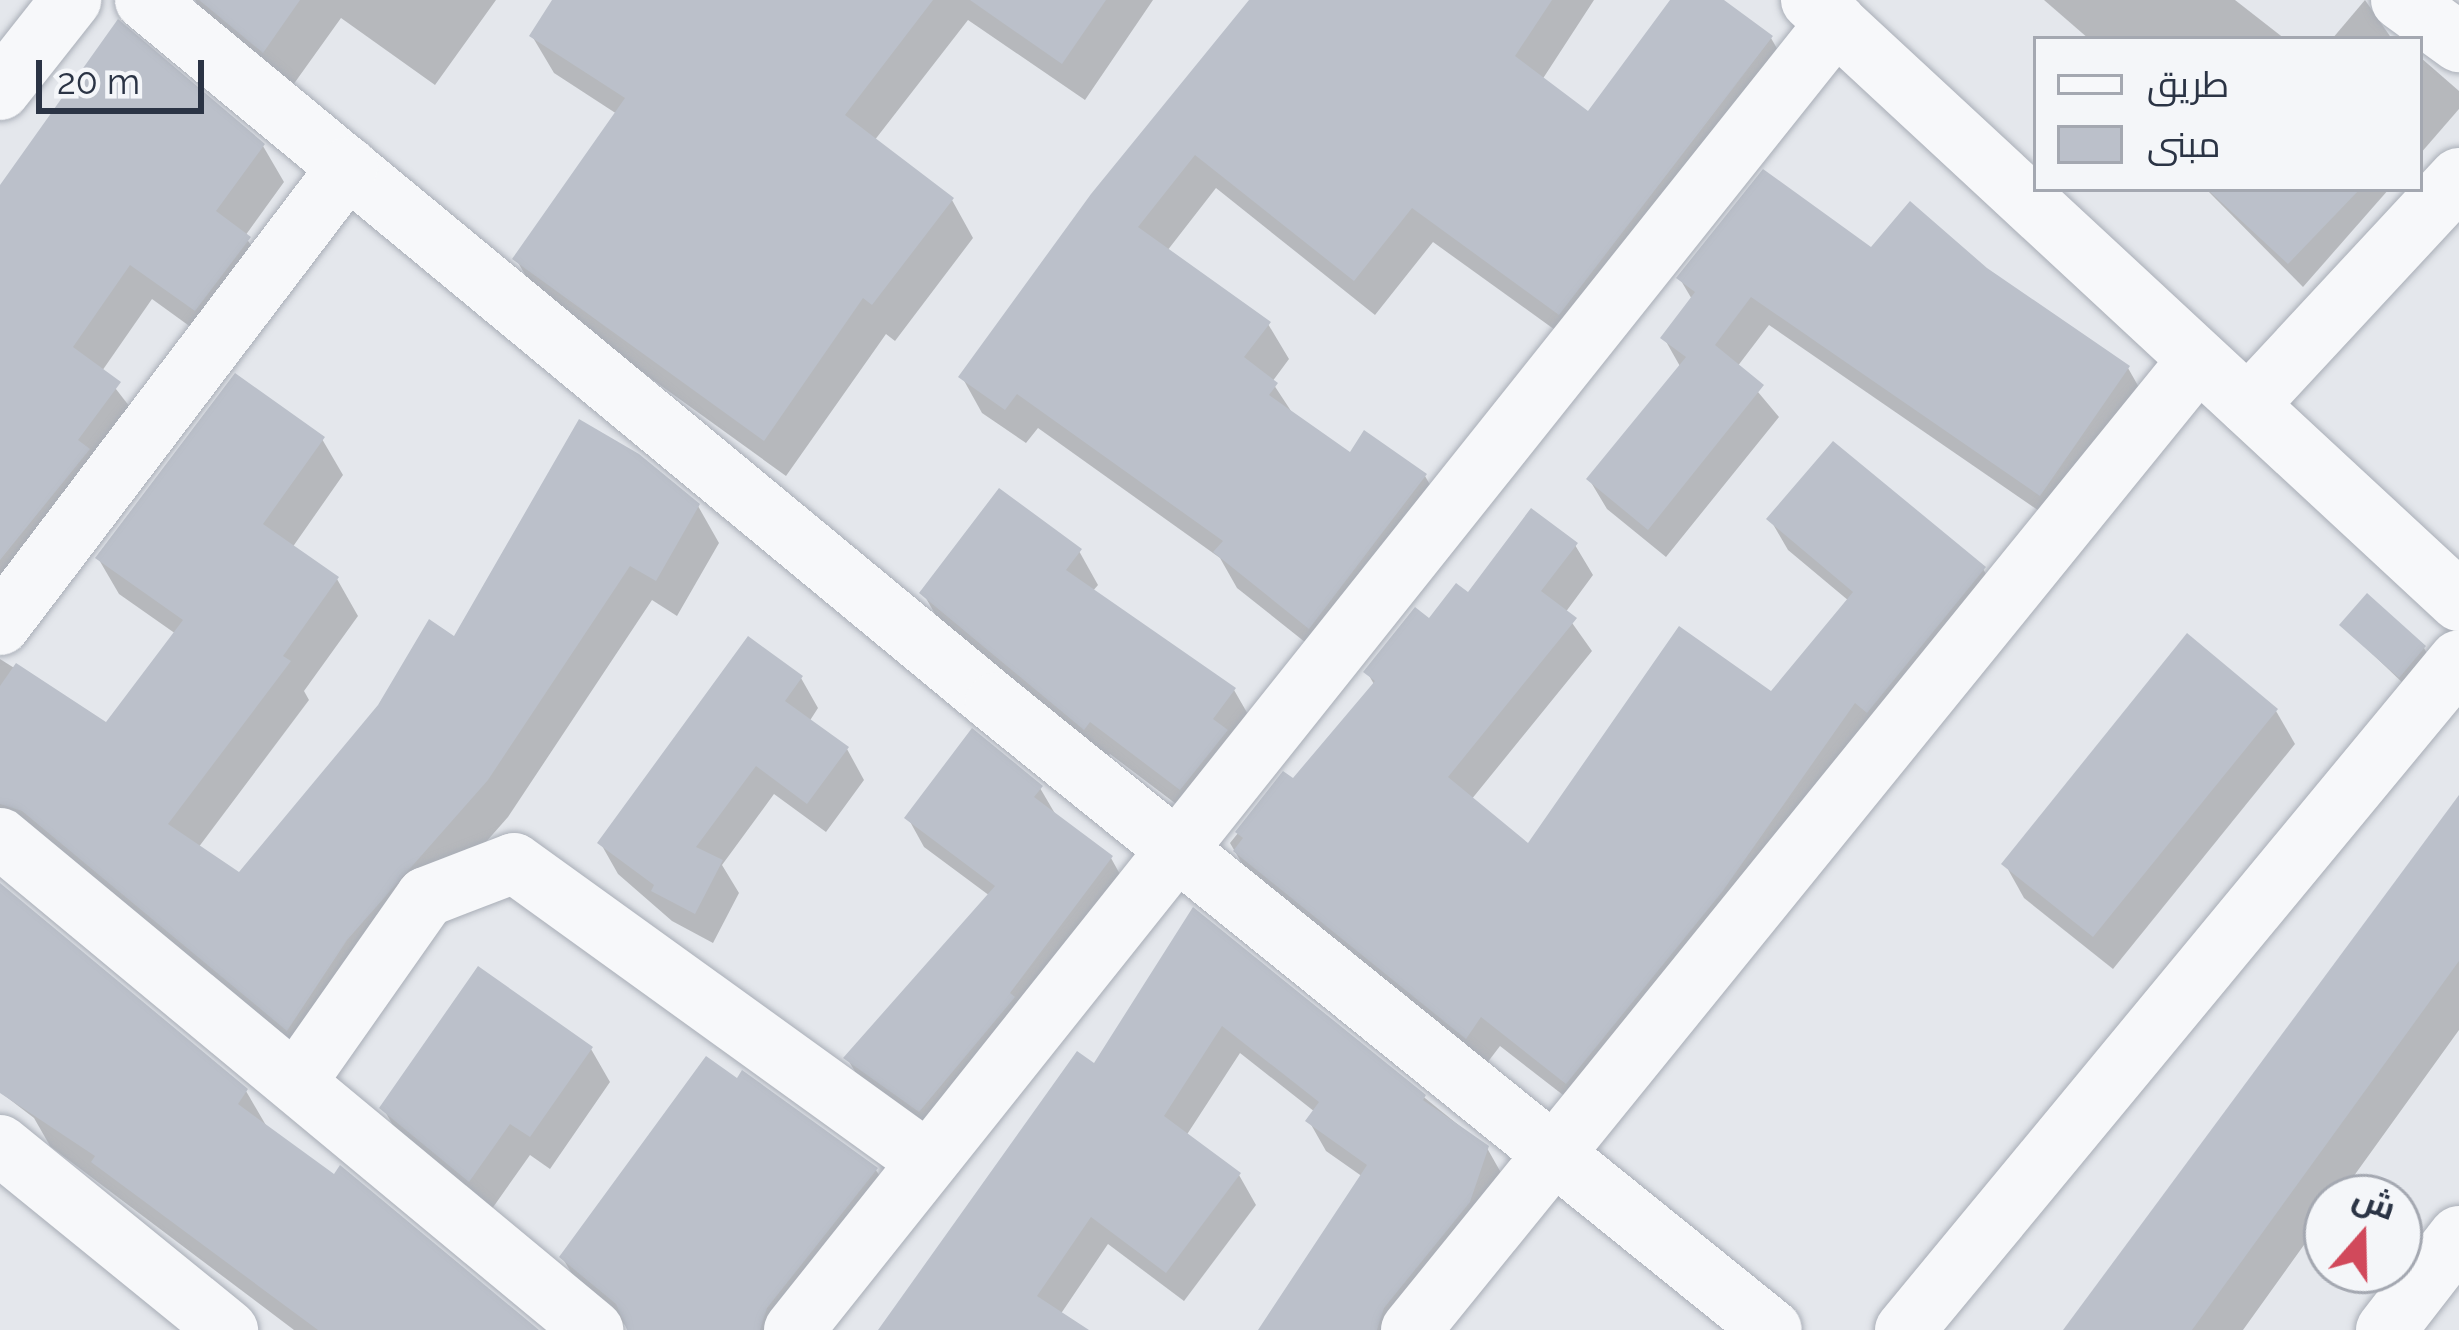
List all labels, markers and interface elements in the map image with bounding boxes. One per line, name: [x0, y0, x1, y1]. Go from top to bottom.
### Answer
scale bar: [42, 36, 210, 110]
legend: [2033, 36, 2423, 192]
text: 20 m: [57, 60, 140, 102]
text: طريق: [2147, 63, 2229, 105]
text: مبنى: [2147, 123, 2221, 165]
north arrow: [2303, 1174, 2423, 1294]
text: ش: [2348, 1177, 2401, 1228]

